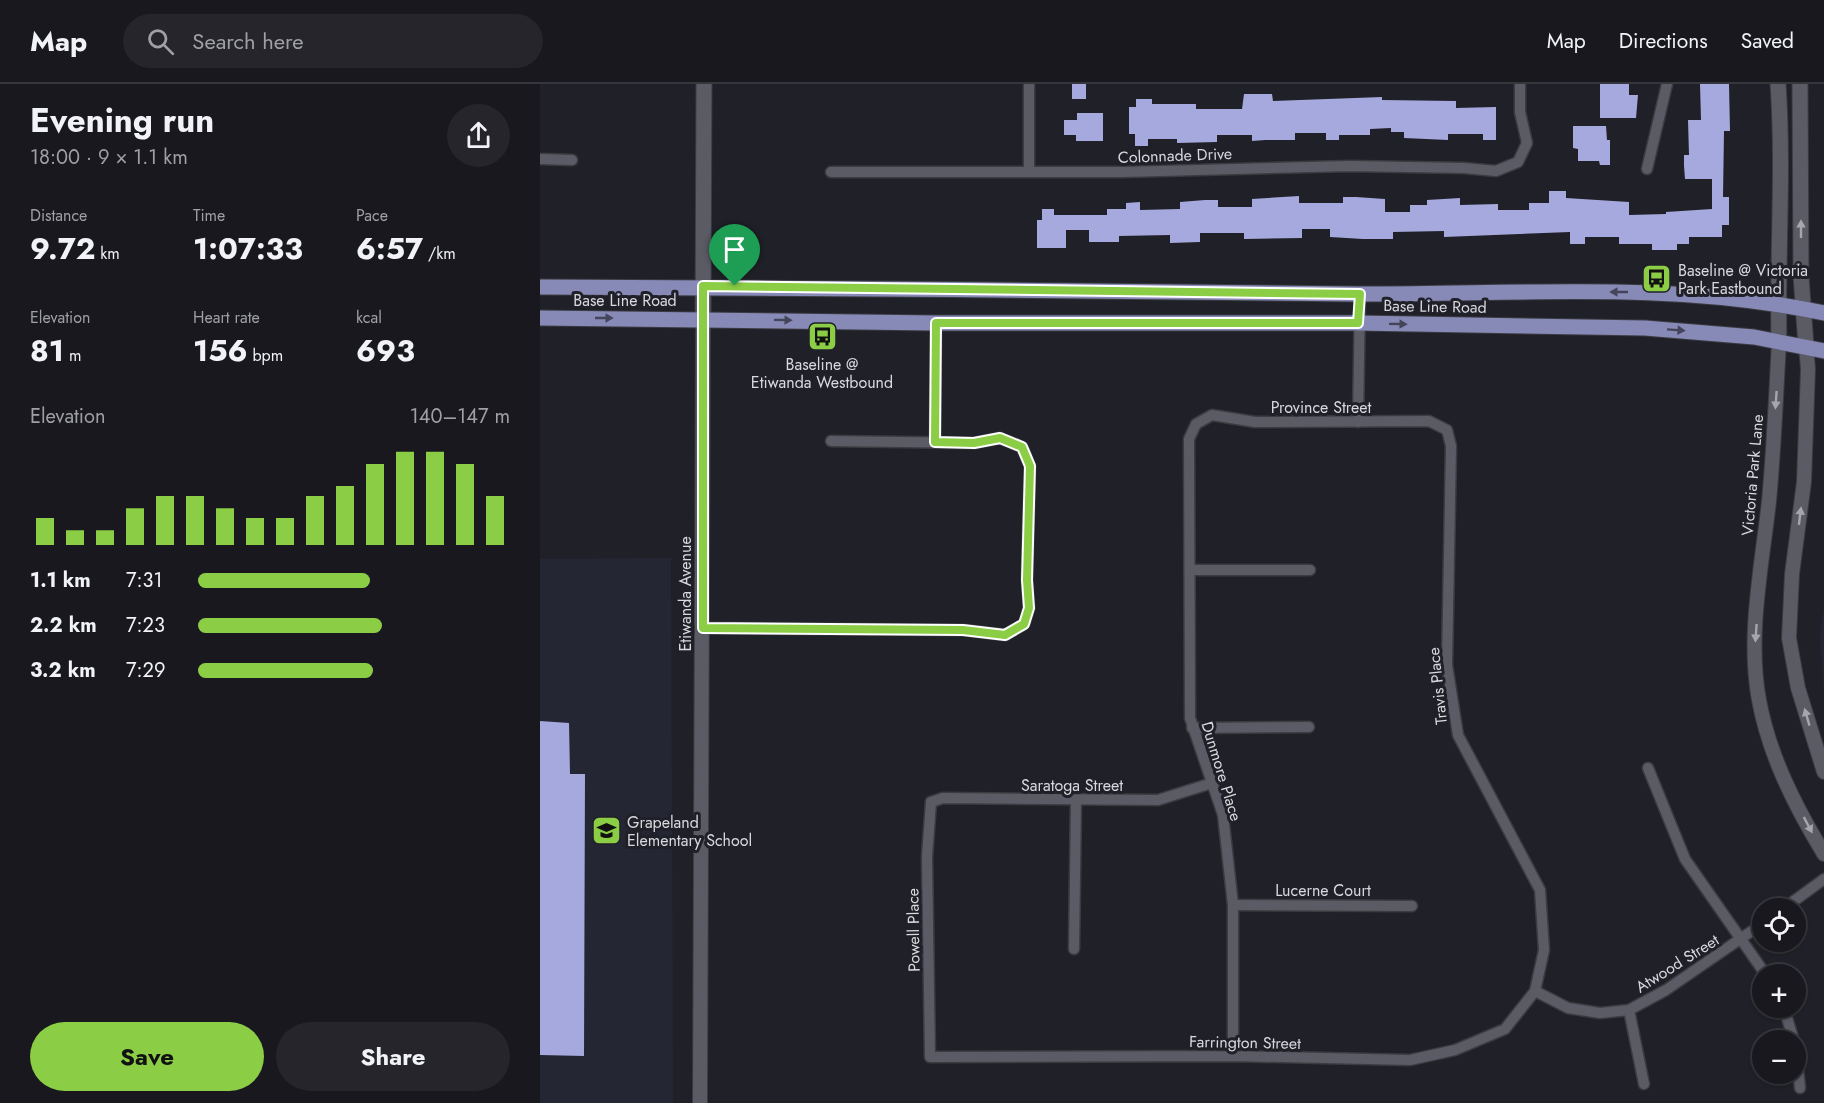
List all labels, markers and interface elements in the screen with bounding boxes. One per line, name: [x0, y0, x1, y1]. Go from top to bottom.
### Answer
search box: [123, 14, 543, 68]
text: Map: [30, 21, 87, 62]
icon: search: [144, 25, 177, 58]
text: Search here: [192, 25, 304, 57]
text: Map: [1547, 26, 1586, 56]
text: Directions: [1619, 26, 1708, 56]
text: Saved: [1741, 26, 1794, 56]
text: Evening run: [30, 97, 214, 144]
button: share: [447, 104, 510, 167]
street label: Colonnade Drive: [1117, 142, 1233, 169]
text: 18:00 · 9 × 1.1 km: [30, 143, 188, 172]
text: Distance: [30, 204, 87, 227]
text: Time: [193, 204, 225, 227]
text: Pace: [356, 204, 388, 227]
one-way arrow: [1796, 220, 1806, 239]
pin: [709, 224, 760, 286]
text: 9.72: [30, 227, 95, 270]
text: 1:07:33: [193, 227, 303, 270]
text: 6:57: [356, 227, 423, 270]
icon: arrive: [718, 233, 751, 266]
text: km: [95, 242, 120, 265]
text: /km: [423, 242, 456, 265]
place label: Baseline @ Victoria Park Eastbound: [1678, 259, 1808, 300]
bus stop icon: Baseline @ Victoria Park Eastbound: [1641, 263, 1673, 295]
one-way arrow: [1610, 287, 1629, 297]
street label: Base Line Road: [573, 289, 677, 312]
street label: Base Line Road: [1383, 294, 1487, 319]
text: Elevation: [30, 306, 90, 329]
text: Heart rate: [193, 306, 260, 329]
text: kcal: [356, 306, 382, 329]
one-way arrow: [594, 313, 613, 323]
one-way arrow: [773, 316, 792, 325]
one-way arrow: [1388, 319, 1407, 328]
bus stop icon: Baseline @ Etiwanda Westbound: [806, 320, 838, 352]
one-way arrow: [1667, 325, 1686, 335]
text: 81: [30, 329, 64, 372]
text: 156: [193, 329, 248, 372]
text: 693: [356, 329, 415, 372]
text: m: [64, 344, 81, 367]
text: bpm: [248, 344, 283, 367]
place label: Baseline @ Etiwanda Westbound: [751, 353, 893, 394]
one-way arrow: [1771, 391, 1780, 410]
street label: Province Street: [1271, 396, 1371, 419]
text: Elevation: [30, 402, 105, 431]
text: 140–147 m: [410, 402, 510, 431]
street label: Victoria Park Lane: [1736, 413, 1769, 537]
one-way arrow: [1795, 506, 1804, 525]
street label: Etiwanda Avenue: [674, 536, 697, 652]
text: 1.1 km: [30, 566, 91, 595]
text: 7:31: [126, 566, 162, 595]
text: 2.2 km: [30, 611, 97, 640]
text: 7:23: [126, 611, 165, 640]
one-way arrow: [1751, 623, 1761, 642]
street label: Travis Place: [1422, 646, 1453, 726]
text: 3.2 km: [30, 656, 96, 685]
text: 7:29: [126, 656, 165, 685]
one-way arrow: [1802, 707, 1811, 725]
street label: Dunmore Place: [1195, 718, 1248, 824]
street label: Saratoga Street: [1021, 774, 1123, 797]
place label: Grapeland Elementary School: [627, 811, 752, 852]
school or university icon: Grapeland Elementary School: [590, 815, 622, 847]
one-way arrow: [1803, 817, 1813, 834]
street label: Lucerne Court: [1275, 879, 1371, 902]
street label: Powell Place: [901, 888, 926, 972]
map controls: [1752, 898, 1806, 1084]
button: locate: [1752, 898, 1806, 952]
street label: Atwood Street: [1631, 929, 1724, 998]
button: +: [1752, 964, 1806, 1018]
button: Save: [30, 1022, 264, 1091]
button: Share: [276, 1022, 510, 1091]
street label: Farrington Street: [1189, 1030, 1301, 1055]
button: −: [1752, 1030, 1806, 1084]

